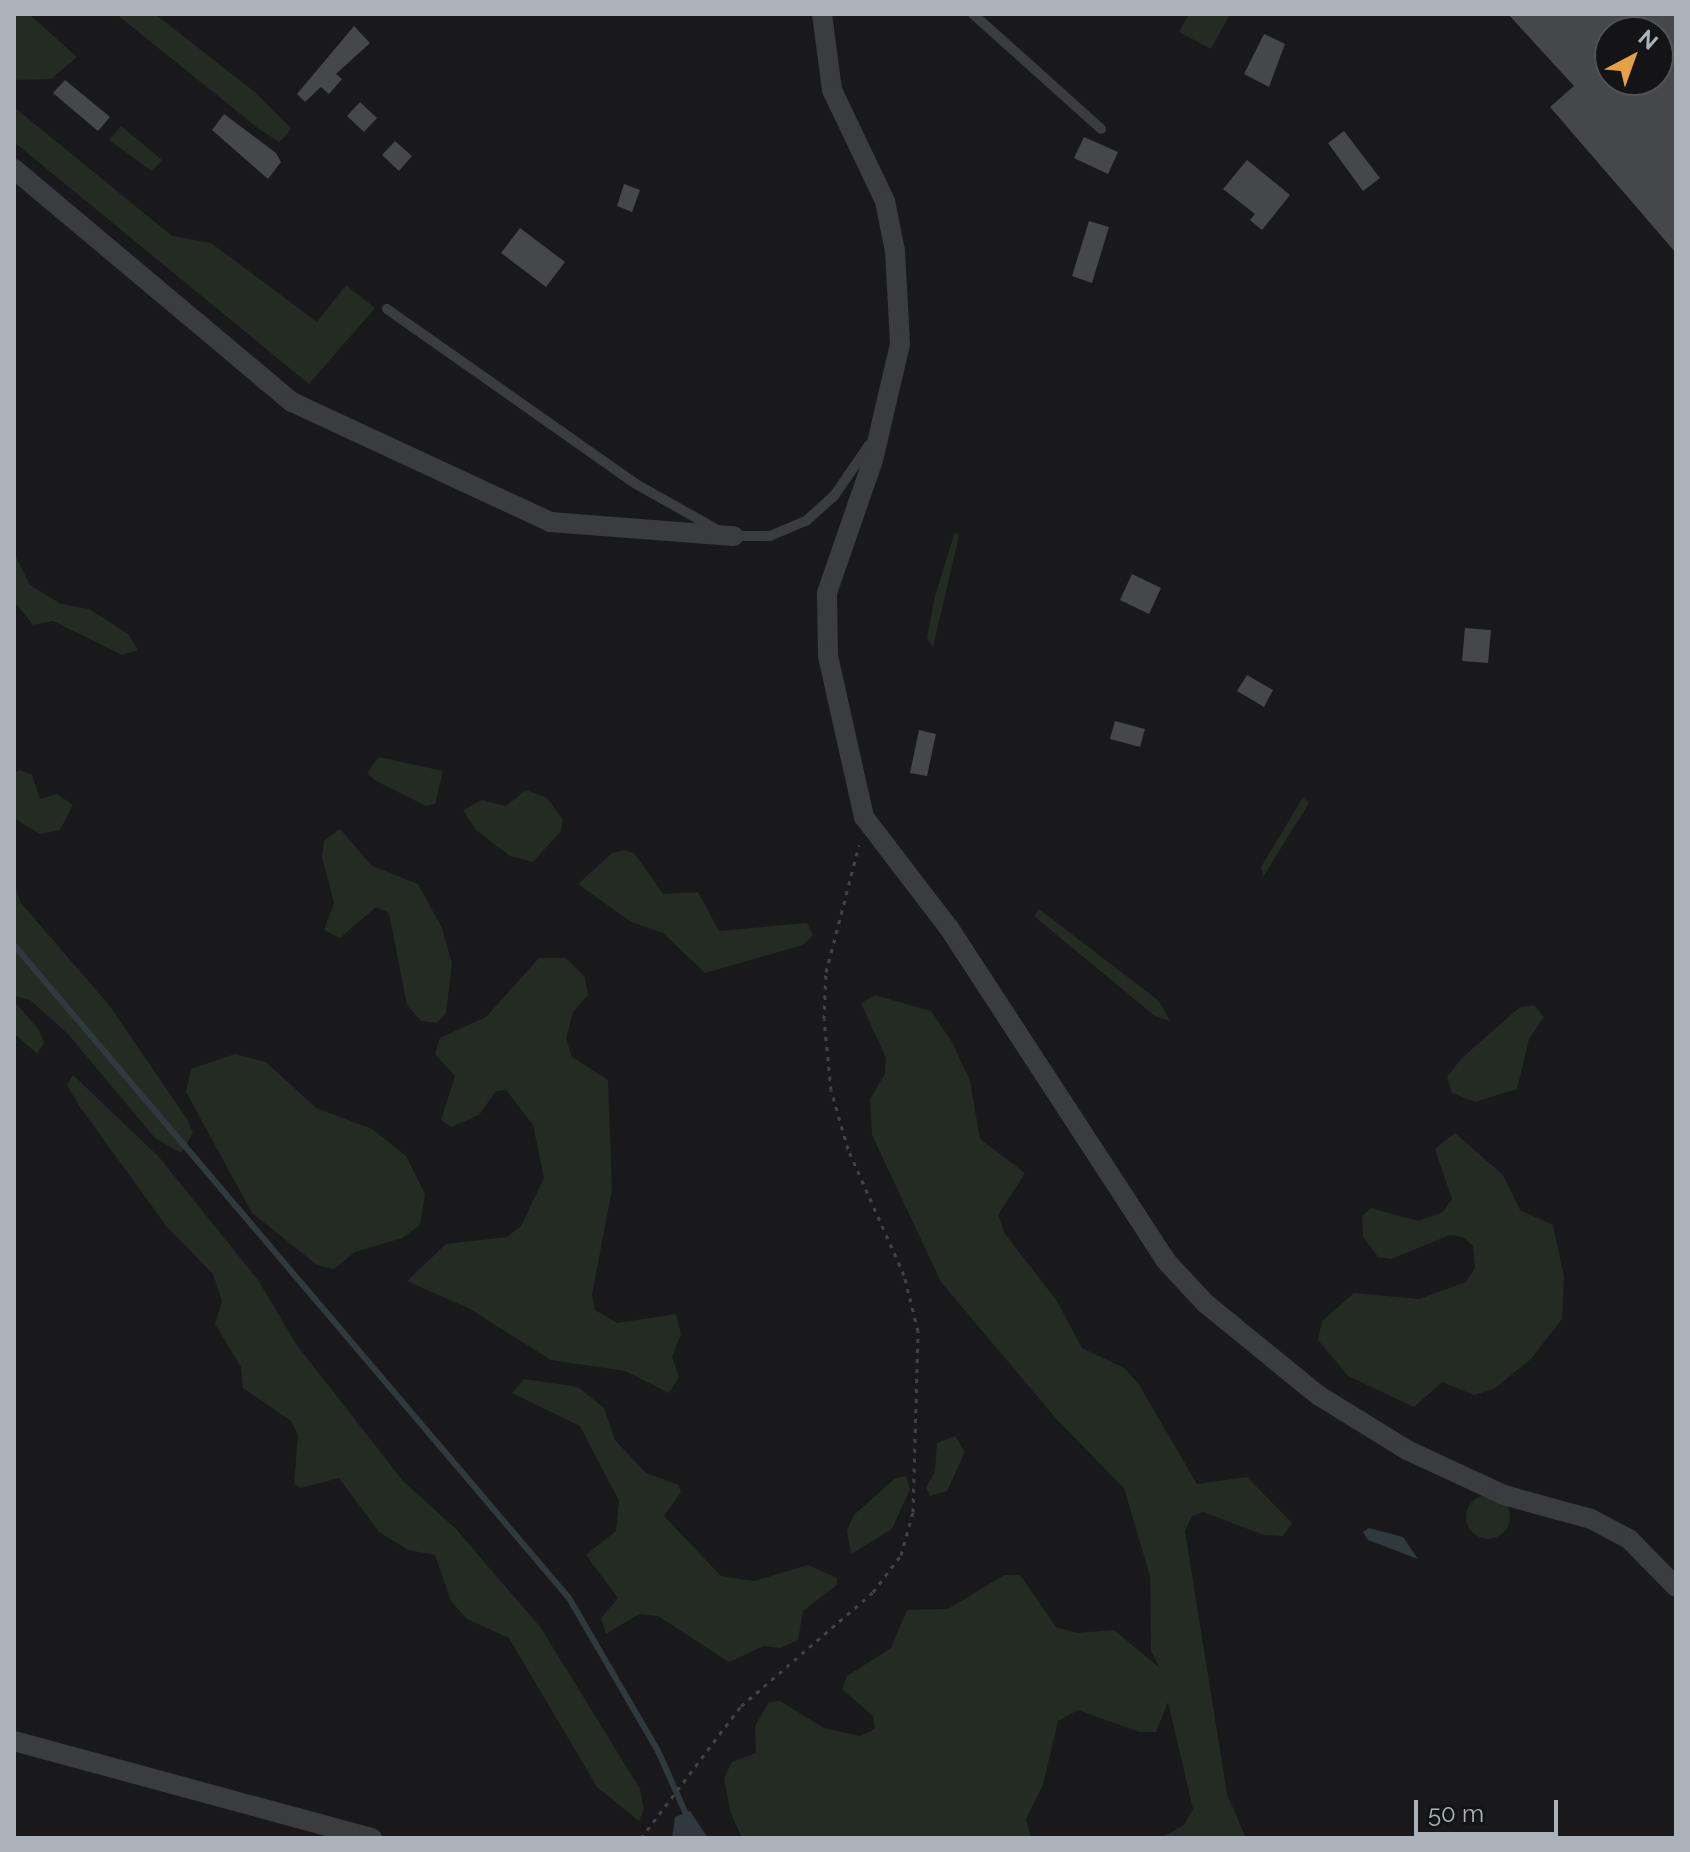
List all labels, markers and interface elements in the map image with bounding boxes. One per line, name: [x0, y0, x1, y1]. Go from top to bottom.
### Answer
north arrow: [1594, 16, 1674, 96]
text: N: [1634, 24, 1663, 55]
scale bar: [1418, 1784, 1562, 1834]
text: 50 m: [1428, 1799, 1484, 1828]

